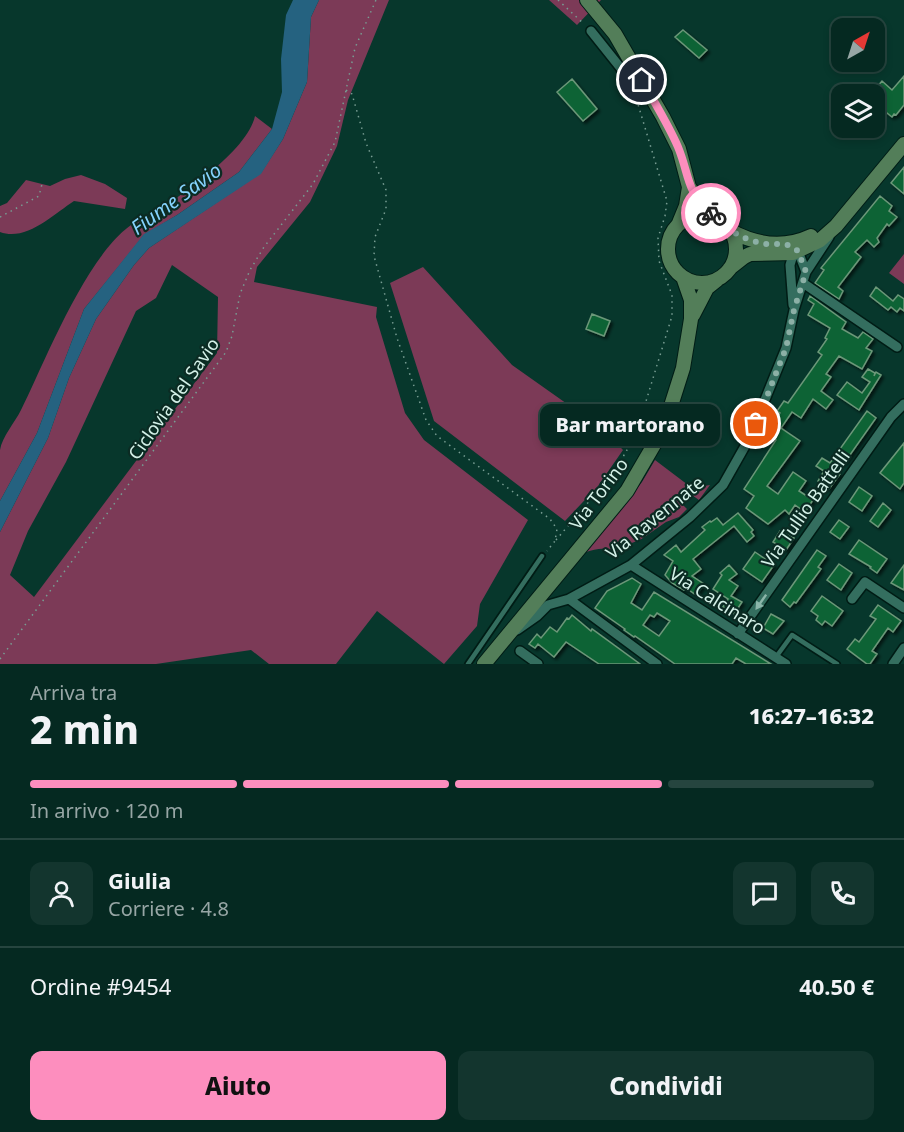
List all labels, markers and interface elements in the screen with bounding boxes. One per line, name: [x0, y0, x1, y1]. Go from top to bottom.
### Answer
north arrow: [831, 18, 885, 72]
map controls: [831, 18, 885, 138]
pin: [616, 54, 667, 105]
icon: home: [625, 63, 658, 96]
button: layers: [831, 84, 885, 138]
water label: Fiume Savio: [125, 156, 227, 241]
courier: [681, 183, 741, 243]
icon: bike: [695, 197, 728, 230]
street label: Ciclovia del Savio: [122, 333, 224, 464]
pin: [730, 398, 781, 449]
callout: Bar martorano: [540, 403, 720, 445]
icon: bag: [739, 407, 772, 440]
text: Bar martorano: [555, 411, 705, 438]
street label: Via Tullio Battelli: [756, 445, 855, 572]
street label: Via Torino: [563, 453, 633, 534]
street label: Via Ravennate: [600, 470, 708, 564]
street label: Via Calcinaro: [665, 561, 770, 639]
one-way arrow: [756, 594, 767, 610]
text: Arriva tra: [30, 679, 117, 706]
text: 16:27–16:32: [749, 700, 874, 730]
text: 2 min: [30, 702, 139, 755]
text: In arrivo · 120 m: [30, 797, 183, 824]
button: person: [30, 862, 93, 925]
button: chat: [733, 862, 796, 925]
button: phone: [811, 862, 874, 925]
text: Giulia: [108, 865, 171, 895]
text: Corriere · 4.8: [108, 895, 229, 922]
text: Ordine #9454: [30, 971, 171, 1001]
text: 40.50 €: [799, 971, 874, 1001]
button: Aiuto: [30, 1051, 446, 1120]
button: Condividi: [458, 1051, 874, 1120]

